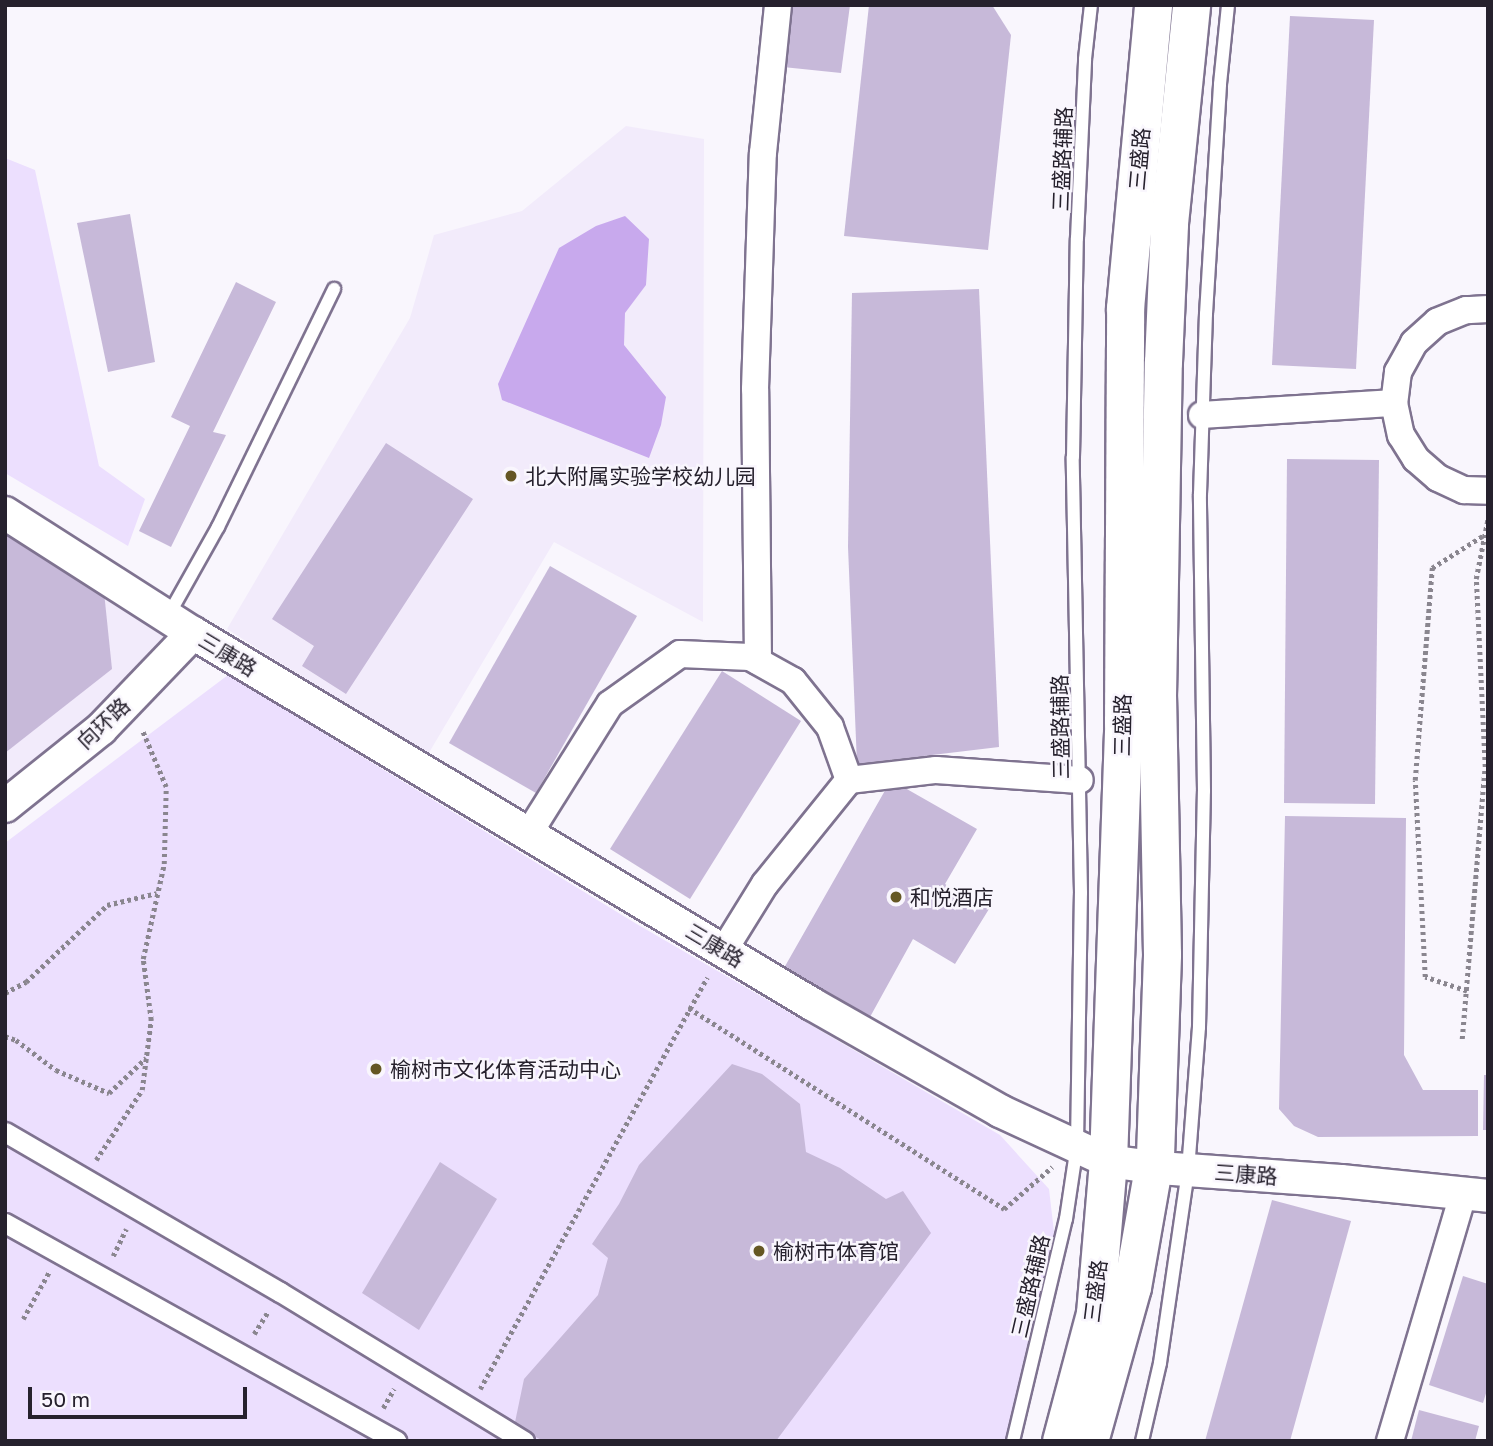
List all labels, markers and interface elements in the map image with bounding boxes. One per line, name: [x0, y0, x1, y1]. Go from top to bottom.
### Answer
street label: 三盛路辅路: [1048, 106, 1076, 212]
street label: 三盛路: [1124, 127, 1154, 191]
place label: 北大附属实验学校幼儿园: [525, 463, 756, 489]
marker: 北大附属实验学校幼儿园: [503, 468, 519, 484]
street label: 三康路: [195, 627, 261, 681]
street label: 三盛路辅路: [1046, 674, 1074, 780]
street label: 向环路: [71, 692, 135, 754]
street label: 三盛路: [1109, 693, 1135, 757]
place label: 和悦酒店: [910, 884, 994, 910]
marker: 和悦酒店: [888, 889, 904, 905]
street label: 三康路: [682, 918, 748, 972]
place label: 榆树市文化体育活动中心: [390, 1056, 621, 1082]
marker: 榆树市文化体育活动中心: [368, 1061, 384, 1077]
street label: 三康路: [1214, 1159, 1278, 1189]
street label: 三盛路辅路: [1006, 1232, 1054, 1340]
place label: 榆树市体育馆: [773, 1238, 899, 1264]
marker: 榆树市体育馆: [751, 1243, 767, 1259]
street label: 三盛路: [1079, 1258, 1111, 1324]
scale bar: [32, 1372, 250, 1416]
text: 50 m: [41, 1386, 90, 1412]

